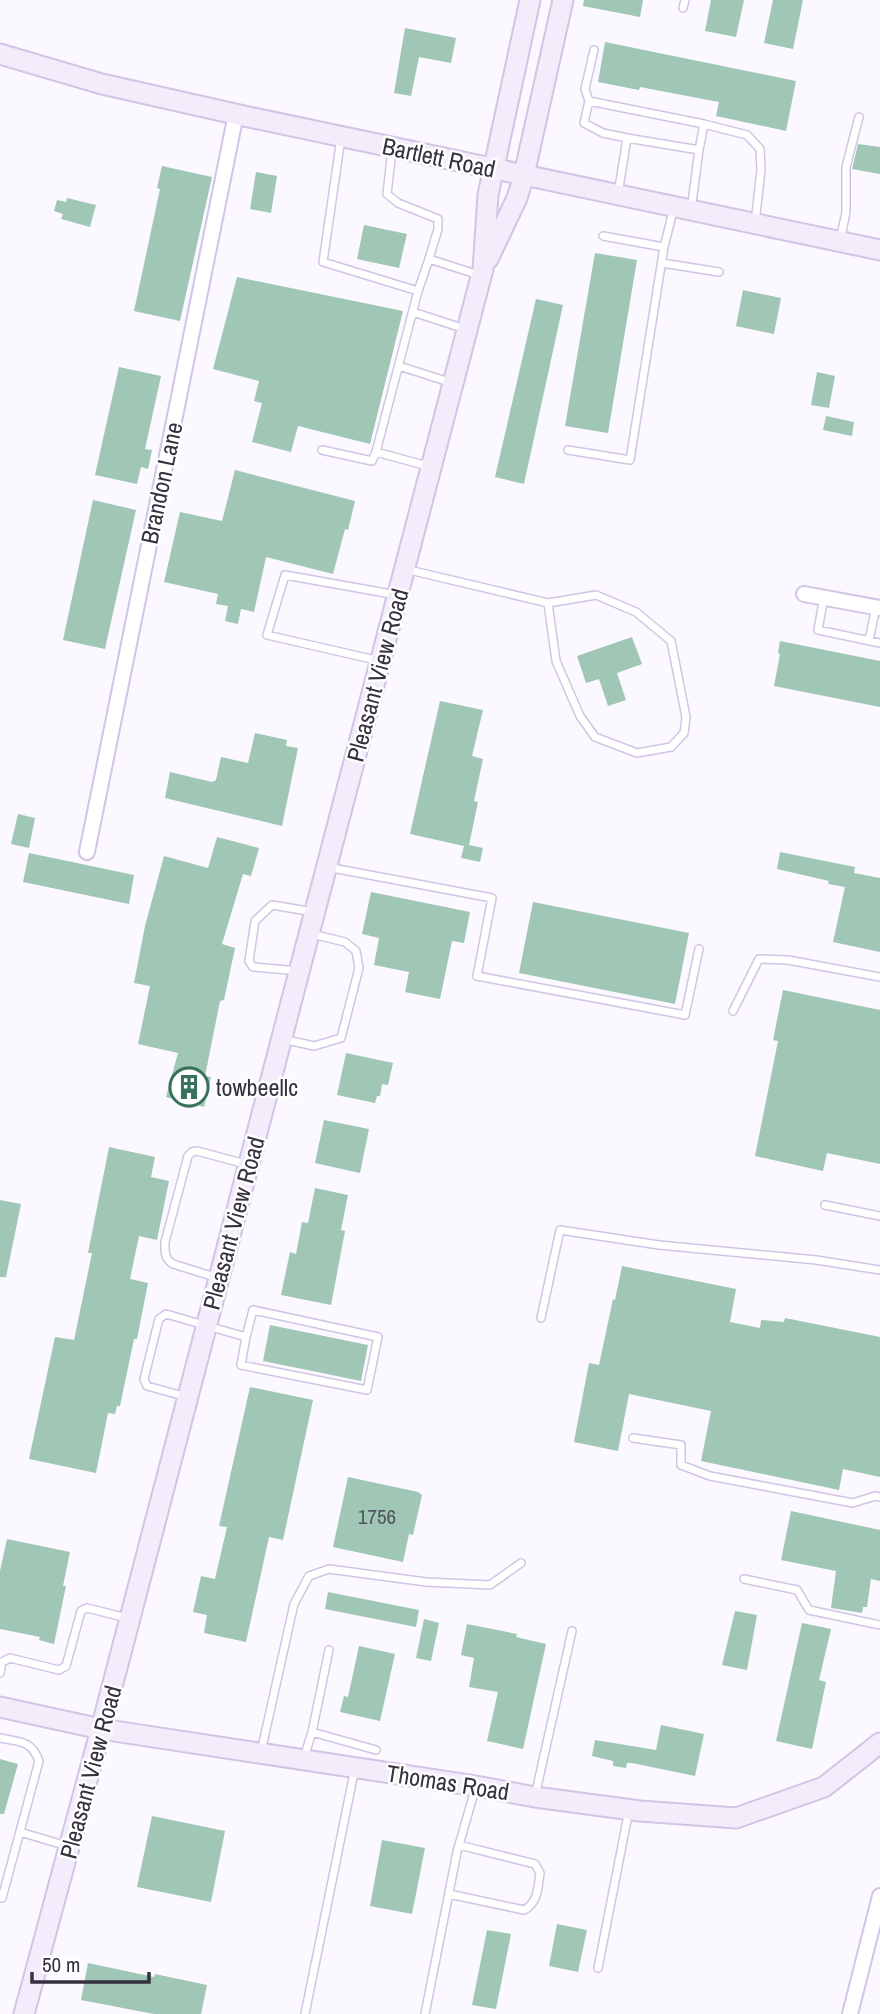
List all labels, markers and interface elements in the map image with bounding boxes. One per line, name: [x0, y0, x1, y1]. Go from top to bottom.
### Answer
street label: Bartlett Road: [379, 129, 499, 185]
street label: Brandon Lane: [132, 419, 190, 547]
street label: Pleasant View Road: [339, 585, 415, 765]
building icon: towbeellc: [168, 1066, 210, 1108]
place label: towbeellc: [216, 1071, 298, 1103]
street label: Pleasant View Road: [195, 1133, 271, 1313]
house number: 1756: [358, 1502, 396, 1531]
street label: Pleasant View Road: [52, 1682, 128, 1862]
street label: Thomas Road: [384, 1757, 512, 1807]
scale bar: [32, 1940, 149, 1984]
text: 50 m: [42, 1950, 80, 1979]

